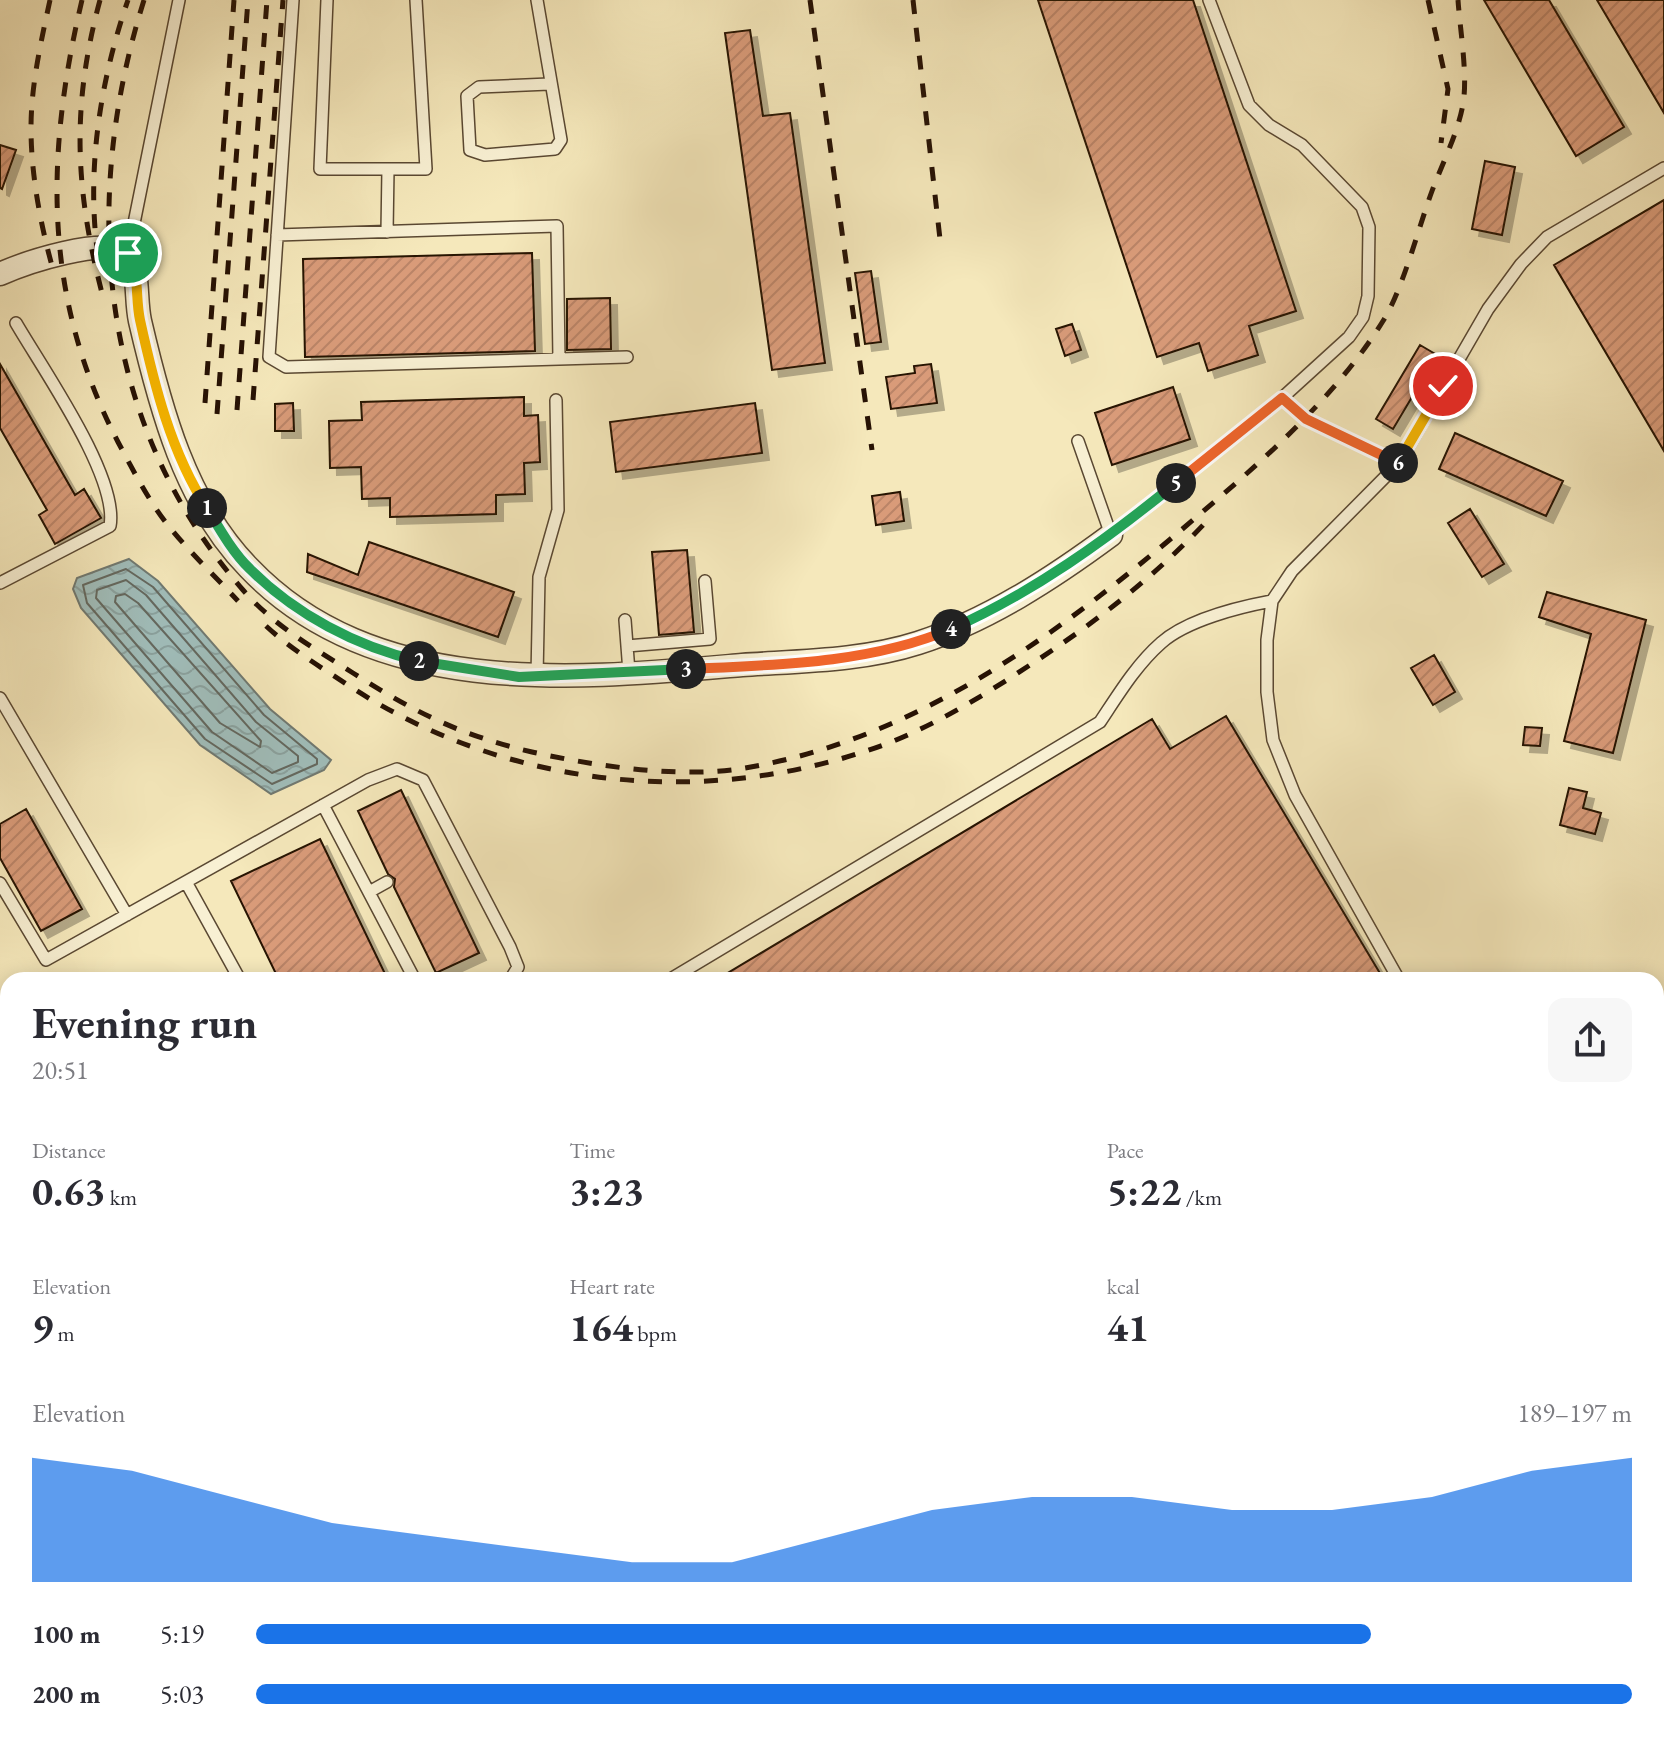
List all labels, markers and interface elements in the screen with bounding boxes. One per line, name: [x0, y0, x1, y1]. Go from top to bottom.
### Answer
pin: [94, 219, 162, 287]
icon: arrive: [106, 231, 150, 275]
pin: [1409, 352, 1477, 420]
icon: check: [1421, 364, 1465, 408]
pin: 6: [1378, 443, 1418, 483]
text: 6: [1392, 448, 1404, 477]
pin: 5: [1156, 463, 1196, 503]
text: 5: [1170, 468, 1182, 497]
pin: 1: [187, 488, 227, 528]
text: 1: [201, 493, 213, 522]
pin: 4: [931, 609, 971, 649]
text: 4: [945, 614, 957, 643]
pin: 2: [399, 641, 439, 681]
text: 2: [413, 646, 425, 675]
pin: 3: [666, 649, 706, 689]
text: 3: [680, 654, 692, 683]
text: Evening run: [32, 994, 257, 1051]
button: share: [1548, 998, 1632, 1082]
text: 20:51: [32, 1053, 88, 1087]
text: Distance: [32, 1136, 105, 1165]
text: Time: [569, 1136, 615, 1165]
text: Pace: [1107, 1136, 1144, 1165]
text: 0.63: [32, 1165, 105, 1217]
text: 3:23: [569, 1165, 644, 1217]
text: 5:22: [1107, 1165, 1181, 1217]
text: km: [105, 1183, 137, 1212]
text: /km: [1181, 1183, 1222, 1212]
text: Elevation: [32, 1272, 111, 1301]
text: Heart rate: [569, 1272, 655, 1301]
text: kcal: [1107, 1272, 1140, 1301]
text: 9: [32, 1301, 53, 1353]
text: 164: [569, 1301, 633, 1353]
text: 41: [1107, 1301, 1149, 1353]
text: m: [53, 1319, 75, 1348]
text: bpm: [633, 1319, 677, 1348]
text: Elevation: [32, 1396, 126, 1430]
text: 189–197 m: [1517, 1396, 1632, 1430]
text: 100 m: [32, 1617, 100, 1651]
text: 5:19: [160, 1617, 204, 1651]
text: 200 m: [32, 1677, 100, 1711]
text: 5:03: [160, 1677, 204, 1711]

